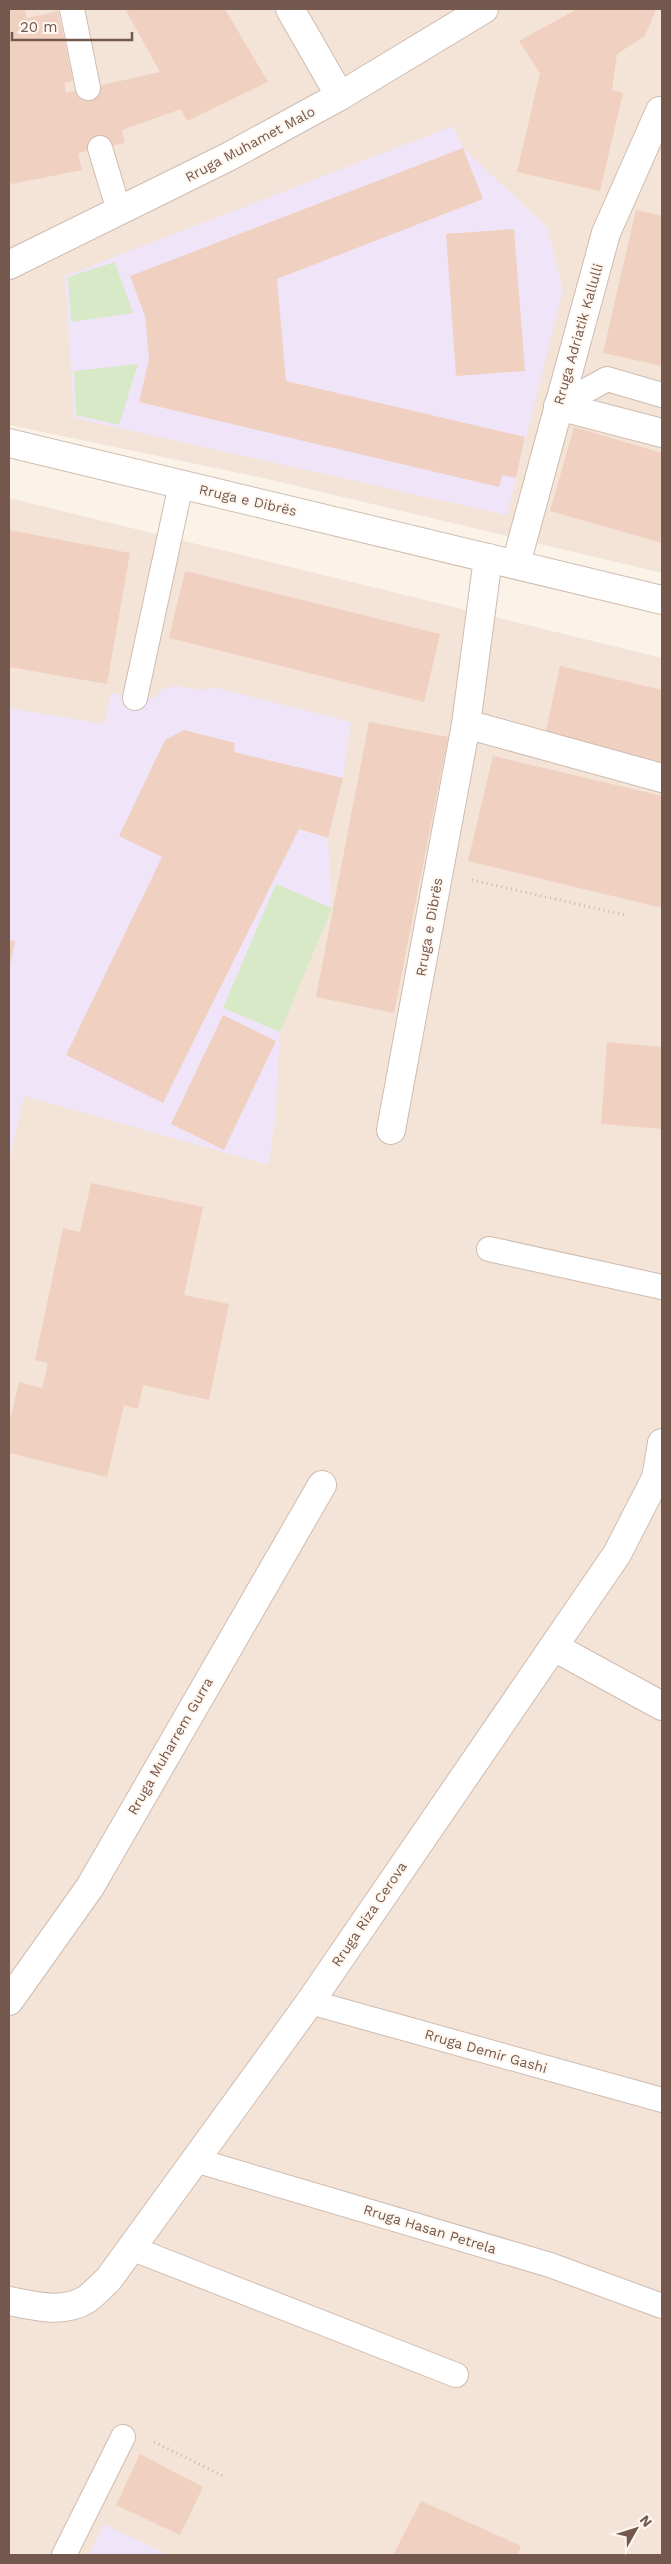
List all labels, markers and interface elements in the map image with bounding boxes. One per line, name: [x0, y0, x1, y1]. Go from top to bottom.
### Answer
scale bar: [12, 10, 132, 42]
text: 20 m: [20, 18, 58, 36]
street label: Rruga Muhamet Malo: [182, 103, 318, 185]
street label: Rruga Adriatik Kallulli: [550, 262, 606, 406]
street label: Rruga e Dibrës: [198, 481, 298, 519]
street label: Rruga e Dibrës: [412, 876, 446, 978]
street label: Rruga Muharrem Gurra: [124, 1674, 216, 1817]
street label: Rruga Riza Cerova: [328, 1859, 410, 1969]
street label: Rruga Demir Gashi: [423, 2026, 549, 2076]
street label: Rruga Hasan Petrela: [362, 2201, 498, 2257]
north arrow: [611, 2504, 661, 2554]
text: N: [637, 2512, 656, 2530]

